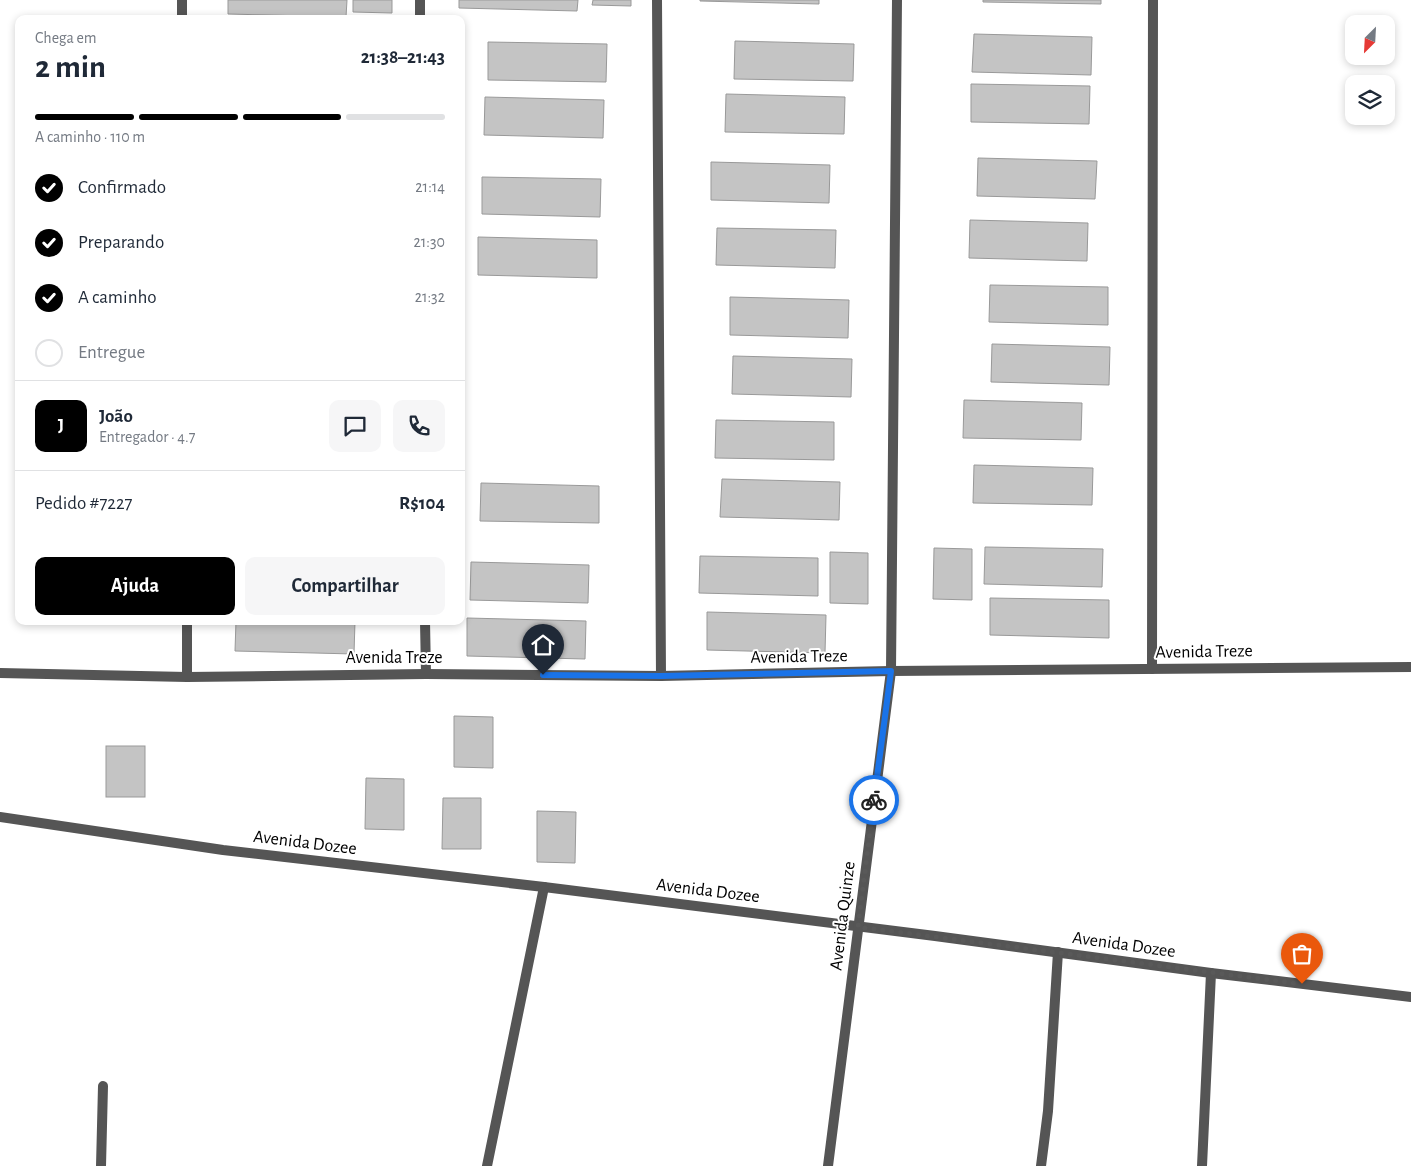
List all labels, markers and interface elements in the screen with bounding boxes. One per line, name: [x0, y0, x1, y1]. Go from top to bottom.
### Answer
north arrow: [1345, 15, 1395, 65]
map controls: [1345, 15, 1395, 125]
text: Chega em: [35, 30, 97, 46]
text: 21:38–21:43: [361, 48, 445, 67]
text: 2 min: [35, 51, 106, 83]
button: layers: [1345, 75, 1395, 125]
text: A caminho · 110 m: [35, 129, 145, 145]
icon: check: [35, 174, 63, 202]
text: Confirmado: [78, 178, 166, 197]
text: 21:14: [415, 179, 445, 195]
icon: check: [35, 229, 63, 257]
text: Preparando: [78, 233, 164, 252]
text: 21:30: [414, 234, 445, 250]
icon: check: [35, 284, 63, 312]
text: A caminho: [78, 288, 157, 307]
text: 21:32: [415, 289, 445, 305]
text: Entregue: [78, 343, 145, 362]
button: chat: [329, 400, 381, 452]
button: phone: [393, 400, 445, 452]
text: João: [99, 407, 133, 426]
text: J: [58, 416, 64, 435]
text: Entregador · 4.7: [99, 429, 195, 445]
text: Pedido #7227: [35, 494, 133, 513]
text: R$104: [399, 494, 445, 513]
button: Ajuda: [35, 557, 235, 615]
button: Compartilhar: [245, 557, 445, 615]
pin: [522, 624, 564, 675]
icon: home: [529, 631, 557, 659]
street label: Avenida Treze: [1155, 642, 1253, 662]
street label: Avenida Treze: [750, 647, 848, 667]
street label: Avenida Treze: [345, 649, 443, 667]
courier: [849, 775, 899, 825]
icon: bike: [860, 786, 888, 814]
street label: Avenida Dozee: [252, 828, 358, 858]
street label: Avenida Quinze: [827, 860, 859, 972]
street label: Avenida Dozee: [655, 876, 761, 906]
street label: Avenida Dozee: [1071, 929, 1177, 961]
pin: [1281, 933, 1323, 984]
icon: bag: [1288, 940, 1316, 968]

